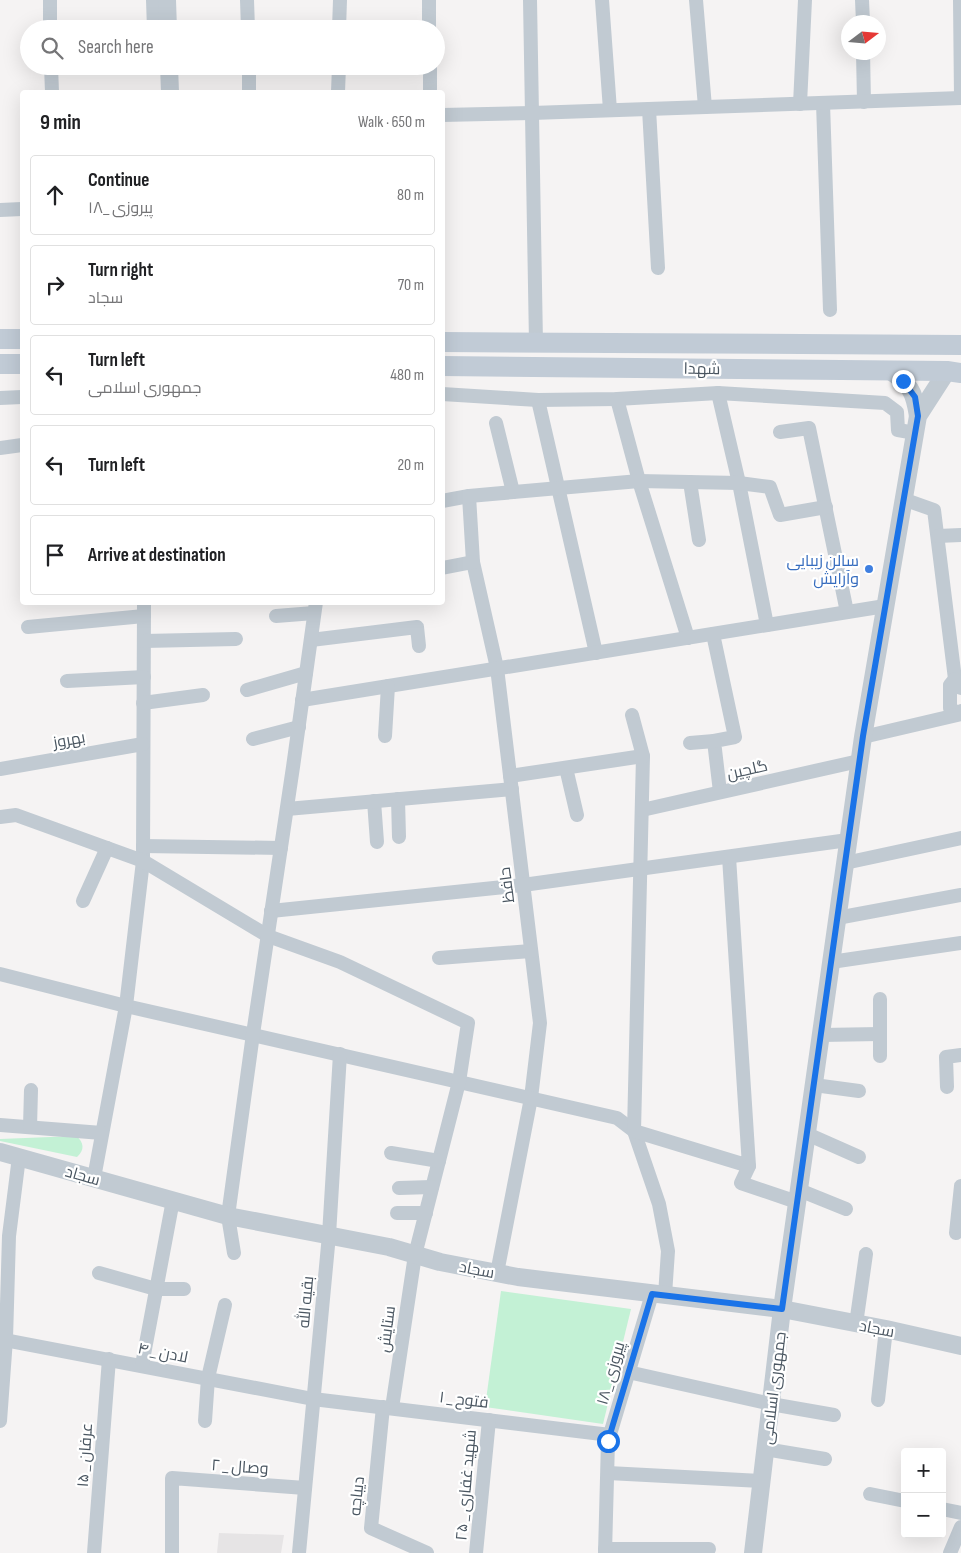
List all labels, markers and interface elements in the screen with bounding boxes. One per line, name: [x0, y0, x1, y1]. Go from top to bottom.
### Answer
north arrow: [841, 15, 886, 60]
search box: [20, 20, 445, 75]
icon: search: [38, 34, 66, 62]
text: Search here: [78, 36, 154, 59]
text: 9 min: [40, 110, 81, 135]
text: Walk · 650 m: [358, 113, 425, 132]
text: Continue: [88, 169, 149, 192]
icon: ahead: [41, 181, 69, 209]
text: 80 m: [397, 186, 424, 205]
text: پیروزی _۱۸: [88, 199, 153, 218]
text: Turn right: [88, 259, 153, 282]
icon: right: [41, 271, 69, 299]
text: 70 m: [398, 276, 424, 295]
text: سجاد: [88, 289, 123, 308]
text: Turn left: [88, 349, 145, 372]
street label: شهدا: [683, 360, 720, 379]
icon: left: [41, 361, 69, 389]
text: 480 m: [390, 366, 424, 385]
route end: [892, 370, 915, 393]
text: جمهوری اسلامی: [88, 379, 201, 398]
icon: left: [41, 451, 69, 479]
text: Turn left: [88, 454, 145, 477]
text: 20 m: [397, 456, 424, 475]
icon: arrive: [41, 541, 69, 569]
text: Arrive at destination: [88, 544, 226, 567]
place label: سالن زیبایی وآرایش: [787, 552, 859, 589]
marker: سالن زیبایی وآرایش: [863, 563, 875, 575]
street label: بهروز: [51, 728, 87, 753]
street label: گلچین: [725, 757, 770, 785]
street label: حافظ: [496, 866, 519, 904]
street label: سجاد: [63, 1162, 102, 1190]
street label: سجاد: [458, 1258, 496, 1283]
street label: بقیه الله: [293, 1275, 318, 1329]
street label: ستایش: [375, 1305, 400, 1354]
street label: سجاد: [858, 1317, 896, 1342]
street label: جمهوری اسلامی: [758, 1331, 791, 1446]
street label: لادن _ ۴: [136, 1339, 189, 1368]
street label: پیروزی _۱۸: [593, 1339, 631, 1408]
street label: فتوح _ ۱: [438, 1388, 489, 1414]
street label: عرفان _ ۱۵: [74, 1422, 97, 1488]
street label: شهید غفاری _ ۲۵: [452, 1429, 481, 1541]
route start: [597, 1430, 620, 1453]
map controls: [901, 1448, 946, 1538]
button: +: [901, 1448, 946, 1493]
street label: وصال _ ۲: [211, 1456, 269, 1479]
street label: دیباچه: [346, 1475, 370, 1517]
button: −: [901, 1493, 946, 1538]

